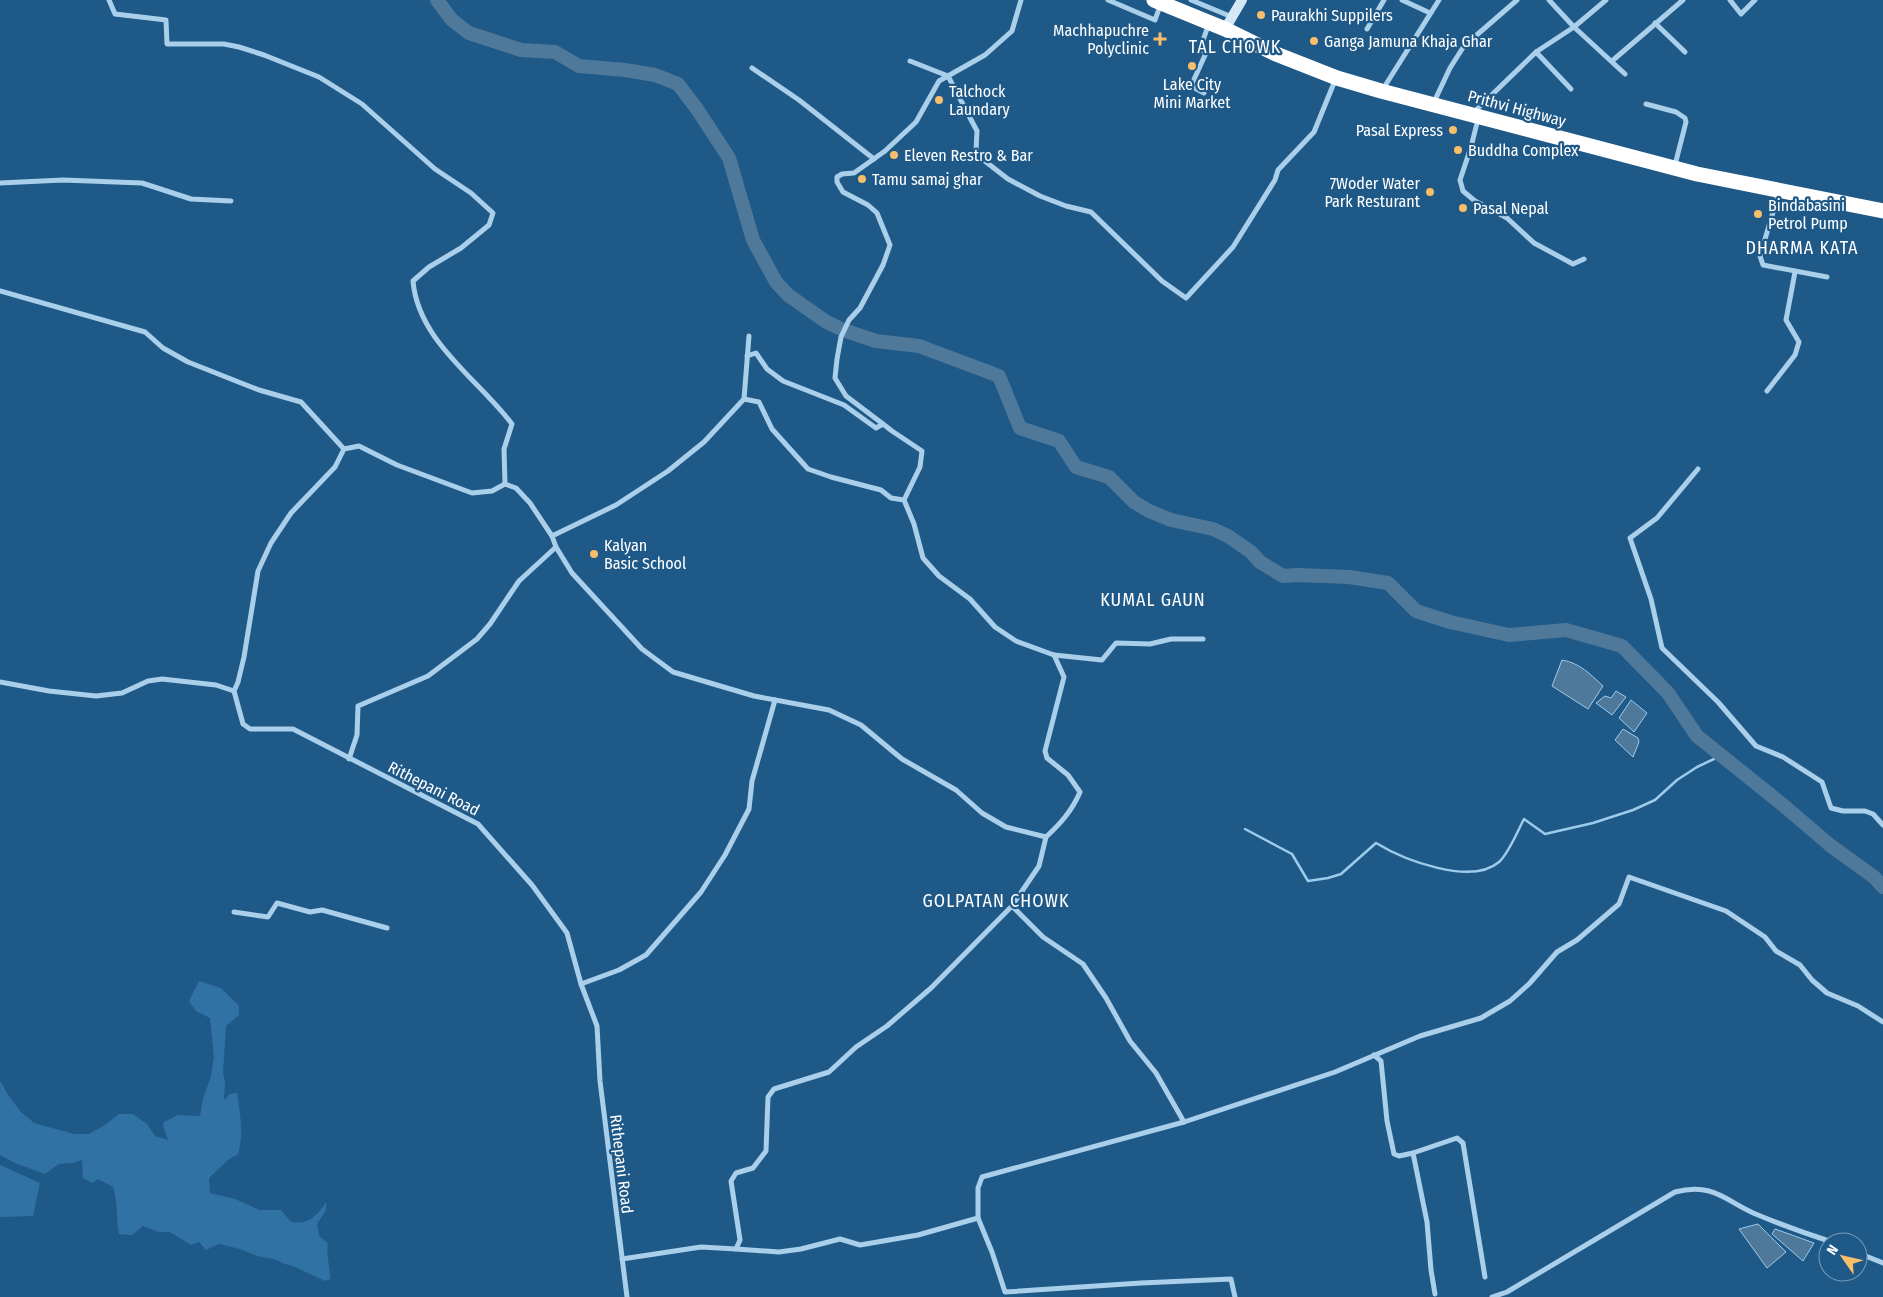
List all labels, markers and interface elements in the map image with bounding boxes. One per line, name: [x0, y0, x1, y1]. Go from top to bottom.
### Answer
place label: Paurakhi Suppilers: [1271, 6, 1393, 25]
marker: Paurakhi Suppilers: [1255, 9, 1267, 21]
place label: Machhapuchre Polyclinic: [1053, 21, 1149, 58]
marker: Machhapuchre Polyclinic: [1153, 32, 1167, 46]
place label: Ganga Jamuna Khaja Ghar: [1324, 32, 1493, 51]
marker: Ganga Jamuna Khaja Ghar: [1308, 35, 1320, 47]
district label: TAL CHOWK: [1189, 36, 1281, 58]
marker: Lake City Mini Market: [1186, 60, 1198, 72]
place label: Lake City Mini Market: [1154, 75, 1231, 112]
place label: Talchock Laundary: [949, 82, 1011, 119]
street label: Prithvi Highway: [1466, 86, 1569, 131]
marker: Talchock Laundary: [933, 94, 945, 106]
place label: Pasal Express: [1356, 121, 1443, 140]
marker: Pasal Express: [1447, 124, 1459, 136]
place label: Buddha Complex: [1468, 141, 1578, 160]
marker: Buddha Complex: [1452, 144, 1464, 156]
place label: Eleven Restro & Bar: [904, 146, 1033, 165]
marker: Eleven Restro & Bar: [888, 149, 900, 161]
place label: Tamu samaj ghar: [872, 170, 983, 189]
marker: Tamu samaj ghar: [856, 173, 868, 185]
place label: 7Woder Water Park Resturant: [1324, 174, 1421, 211]
marker: 7Woder Water Park Resturant: [1424, 186, 1436, 198]
place label: Bindabasini Petrol Pump: [1768, 196, 1848, 233]
place label: Pasal Nepal: [1473, 199, 1549, 218]
marker: Pasal Nepal: [1457, 202, 1469, 214]
marker: Bindabasini Petrol Pump: [1752, 208, 1764, 220]
district label: DHARMA KATA: [1745, 237, 1859, 259]
place label: Kalyan Basic School: [604, 536, 686, 573]
marker: Kalyan Basic School: [588, 548, 600, 560]
district label: KUMAL GAUN: [1100, 589, 1206, 611]
street label: Rithepani Road: [385, 757, 483, 820]
district label: GOLPATAN CHOWK: [923, 890, 1069, 912]
street label: Rithepani Road: [606, 1113, 637, 1215]
north arrow: [1818, 1232, 1868, 1282]
text: N: [1823, 1242, 1842, 1258]

